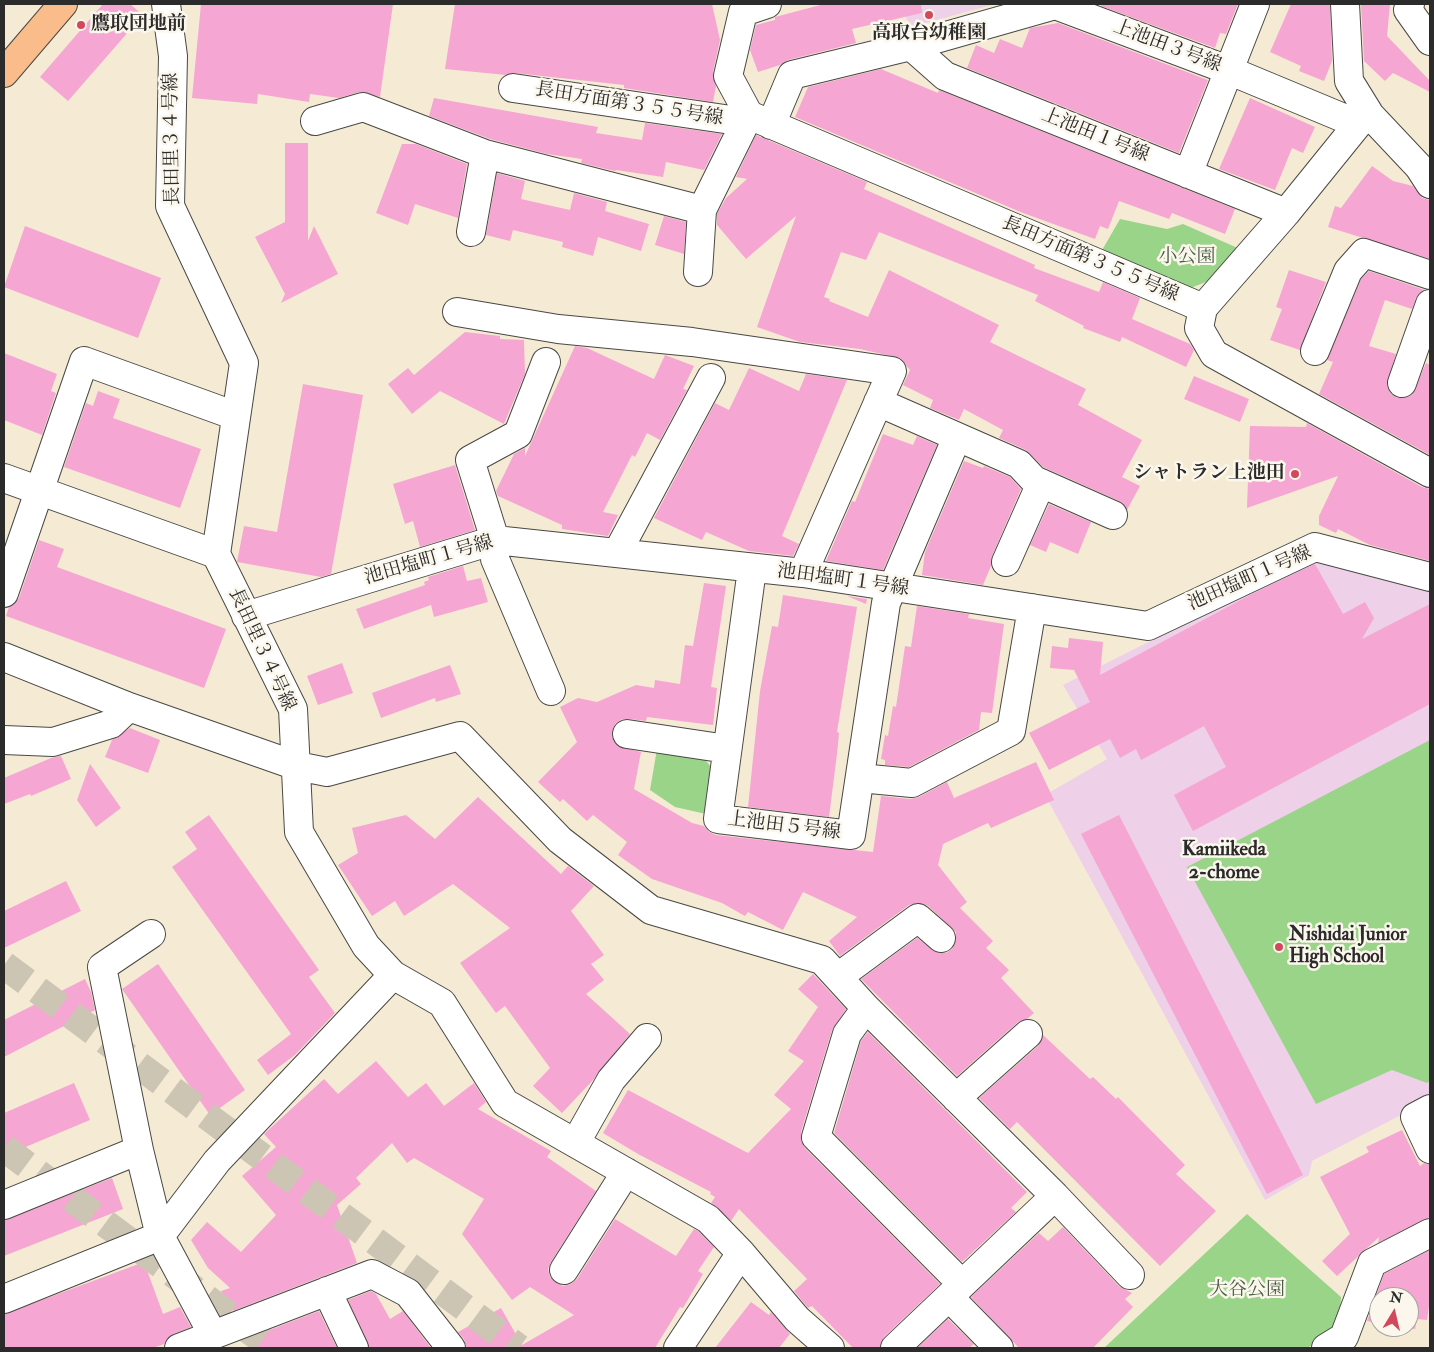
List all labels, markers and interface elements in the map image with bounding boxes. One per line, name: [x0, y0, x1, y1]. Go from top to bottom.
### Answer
marker: 高取台幼稚園: [923, 9, 935, 21]
place label: 鷹取団地前: [91, 14, 186, 36]
street label: 上池田３号線: [1110, 16, 1224, 78]
marker: 鷹取団地前: [75, 19, 87, 31]
place label: 高取台幼稚園: [872, 23, 986, 45]
street label: 長田里３４号線: [160, 72, 186, 206]
street label: 長田方面第３５５号線: [533, 79, 725, 131]
street label: 上池田１号線: [1038, 104, 1152, 168]
street label: 長田方面第３５５号線: [998, 212, 1182, 308]
park label: 小公園: [1159, 247, 1215, 269]
place label: シャトラン上池田: [1133, 463, 1285, 485]
marker: シャトラン上池田: [1289, 468, 1301, 480]
street label: 池田塩町１号線: [362, 532, 496, 590]
street label: 池田塩町１号線: [1185, 542, 1315, 616]
street label: 池田塩町１号線: [776, 560, 910, 602]
street label: 長田里３４号線: [223, 585, 299, 715]
street label: 上池田５号線: [726, 809, 842, 845]
district label: Kamiikeda 2-chome: [1182, 839, 1266, 886]
place label: Nishidai Junior High School: [1289, 925, 1407, 969]
marker: Nishidai Junior High School: [1273, 941, 1285, 953]
park label: 大谷公園: [1209, 1280, 1285, 1302]
north arrow: [1369, 1287, 1419, 1337]
text: N: [1389, 1288, 1404, 1307]

